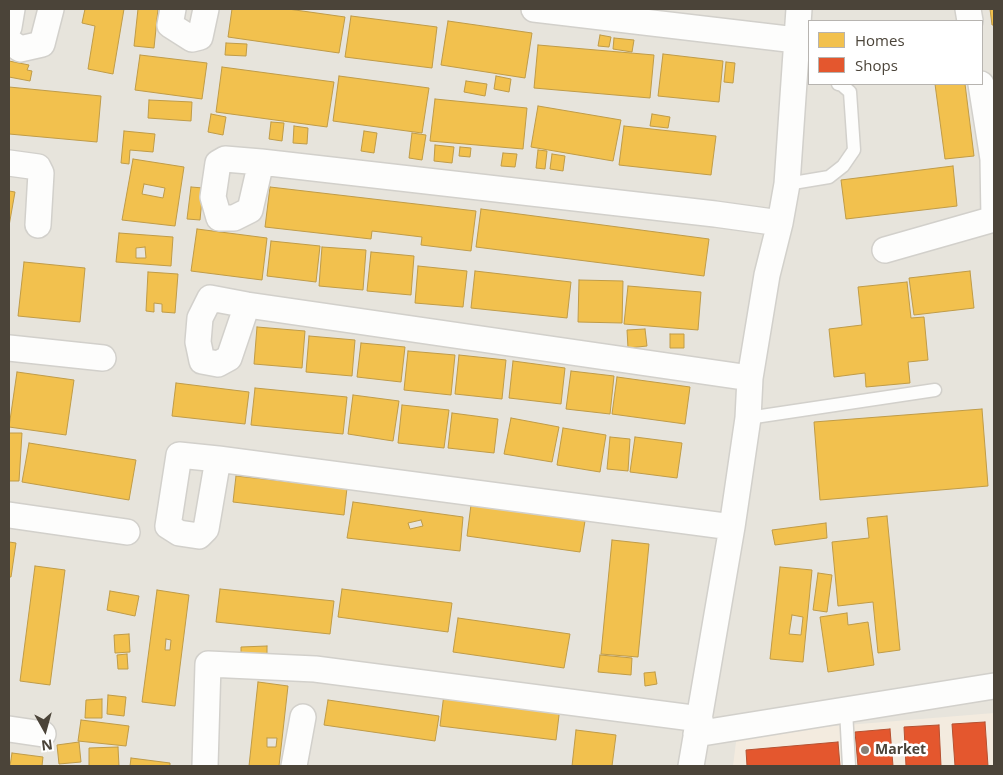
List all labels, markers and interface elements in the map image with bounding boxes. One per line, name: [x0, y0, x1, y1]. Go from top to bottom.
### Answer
legend: [808, 20, 983, 85]
text: Homes: [855, 30, 905, 50]
text: Shops: [855, 55, 898, 75]
north arrow: [20, 705, 70, 755]
text: N: [40, 735, 54, 756]
place label: Market: [875, 742, 926, 758]
marker: Market: [859, 744, 871, 756]

